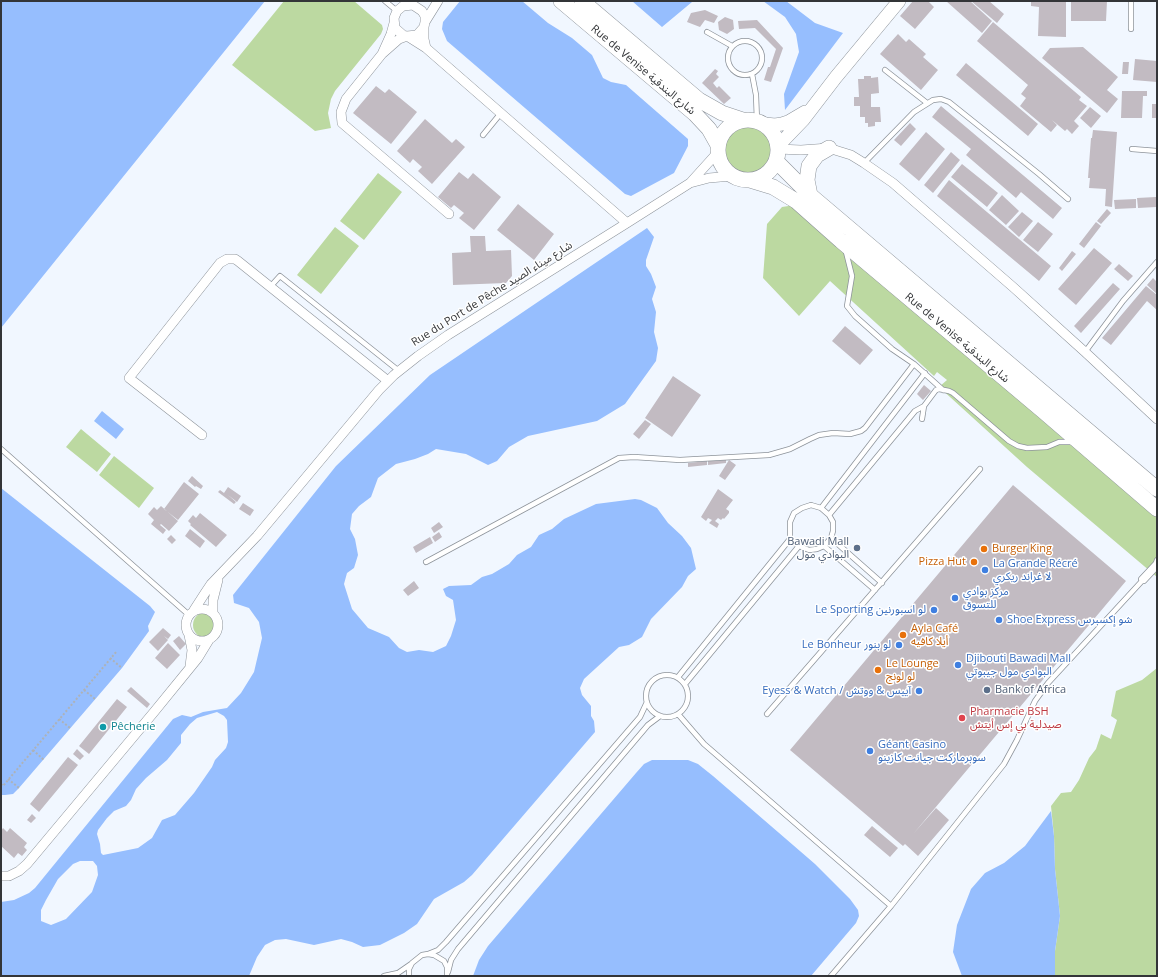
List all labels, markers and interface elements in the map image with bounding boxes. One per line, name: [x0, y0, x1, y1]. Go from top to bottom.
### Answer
street label: Rue de Venise شارع البندقية: [588, 22, 698, 118]
street label: Rue du Port de Pêche شارع ميناء الصيد: [409, 239, 575, 349]
street label: Rue de Venise شارع البندقية: [902, 290, 1012, 386]
place label: Bawadi Mall البوادي مول: [787, 535, 849, 561]
place label: Burger King: [992, 542, 1052, 556]
marker: Bawadi Mall البوادي مول: [852, 543, 862, 553]
marker: Burger King: [979, 544, 989, 554]
place label: Pizza Hut: [919, 555, 966, 569]
marker: Pizza Hut: [969, 557, 979, 567]
place label: La Grande Récré لا غراند ريكري: [993, 557, 1078, 583]
marker: La Grande Récré لا غراند ريكري: [980, 565, 990, 575]
place label: مركز بوادي للتسوق: [963, 585, 1009, 611]
marker: مركز بوادي للتسوق: [950, 593, 960, 603]
place label: Le Sporting لو اسبورنين: [815, 603, 926, 617]
marker: Le Sporting لو اسبورنين: [929, 605, 939, 615]
place label: Shoe Express شو إكسبرس: [1007, 613, 1132, 627]
marker: Shoe Express شو إكسبرس: [994, 615, 1004, 625]
place label: Ayla Café أيلا كافيه: [911, 622, 958, 648]
marker: Ayla Café أيلا كافيه: [898, 630, 908, 640]
place label: Le Bonheur لو بنور: [802, 638, 891, 652]
marker: Le Bonheur لو بنور: [894, 640, 904, 650]
place label: Djibouti Bawadi Mall البوادي مول جيبوتي: [966, 652, 1071, 678]
place label: Le Lounge لو لونج: [886, 657, 939, 683]
marker: Djibouti Bawadi Mall البوادي مول جيبوتي: [953, 660, 963, 670]
marker: Le Lounge لو لونج: [873, 665, 883, 675]
place label: Bank of Africa: [995, 683, 1066, 697]
place label: Eyess & Watch / آييس & ووتش: [762, 684, 911, 698]
marker: Bank of Africa: [982, 685, 992, 695]
marker: Eyess & Watch / آييس & ووتش: [914, 686, 924, 696]
place label: Pharmacie BSH صيدلية بي إس أيتش: [970, 705, 1062, 731]
marker: Pharmacie BSH صيدلية بي إس أيتش: [957, 713, 967, 723]
place label: Pêcherie: [111, 720, 155, 734]
marker: Pêcherie: [98, 722, 108, 732]
place label: Géant Casino سوبرماركت جيانت كازينو: [878, 738, 986, 764]
marker: Géant Casino سوبرماركت جيانت كازينو: [865, 746, 875, 756]

